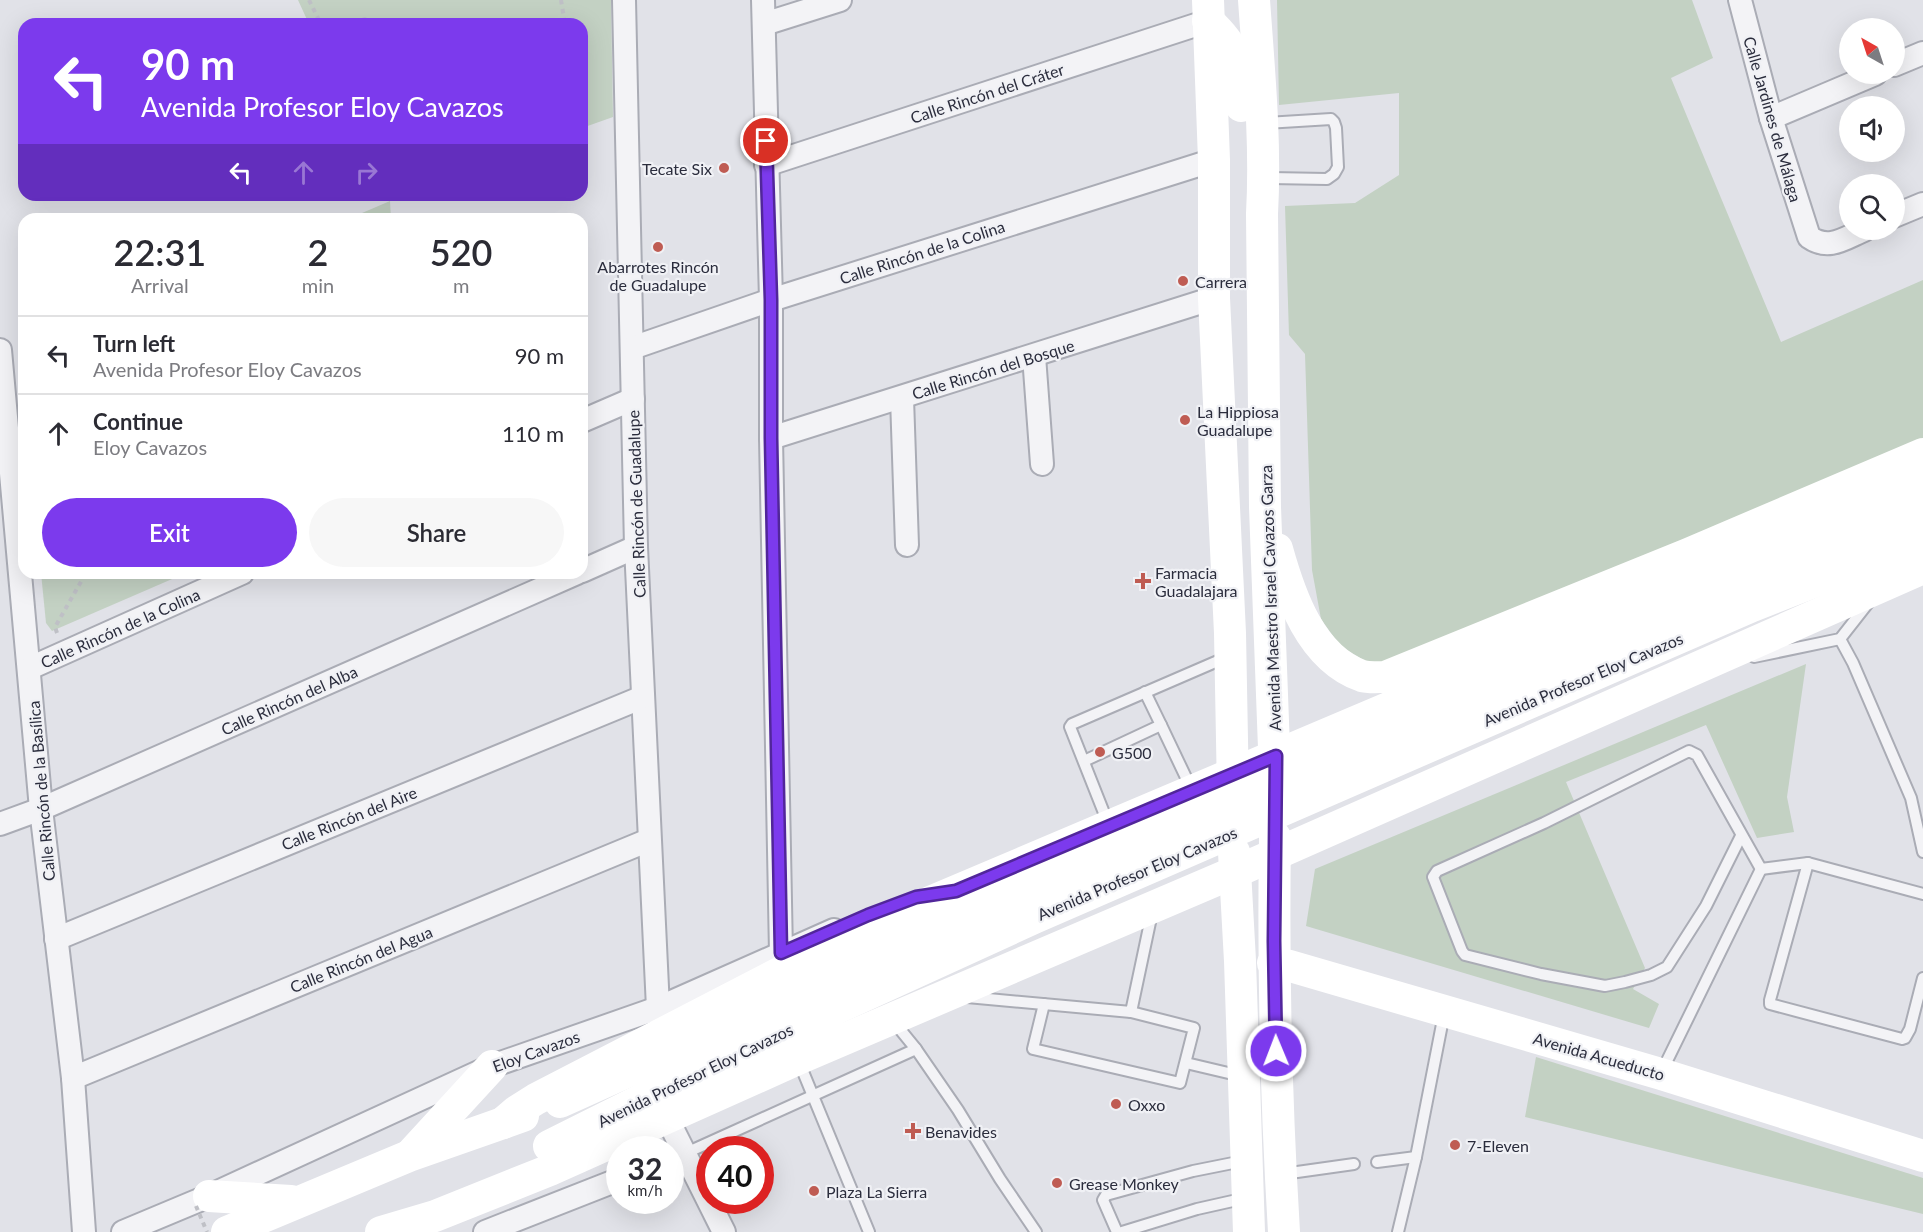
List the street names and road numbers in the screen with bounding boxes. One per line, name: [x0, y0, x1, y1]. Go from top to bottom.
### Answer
street label: Calle Jardines de Málaga: [1740, 34, 1806, 204]
street label: Calle Rincón del Cráter: [908, 59, 1066, 127]
street label: Calle Rincón de la Colina: [837, 216, 1007, 288]
street label: Calle Rincón del Bosque: [909, 335, 1077, 403]
street label: Calle Rincón de Guadalupe: [623, 410, 649, 598]
street label: Avenida Maestro Israel Cavazos Garza: [1256, 465, 1284, 731]
street label: Calle Rincón de la Colina: [37, 584, 203, 672]
street label: Avenida Profesor Eloy Cavazos: [1480, 628, 1686, 730]
street label: Calle Rincón del Alba: [218, 661, 360, 739]
street label: Calle Rincón de la Basílica: [24, 700, 58, 882]
street label: Calle Rincón del Aire: [279, 782, 419, 854]
street label: Avenida Profesor Eloy Cavazos: [1034, 822, 1240, 924]
street label: Calle Rincón del Agua: [287, 922, 435, 996]
street label: Avenida Profesor Eloy Cavazos: [594, 1019, 796, 1131]
street label: Eloy Cavazos: [490, 1026, 582, 1076]
street label: Avenida Acueducto: [1531, 1028, 1667, 1084]

